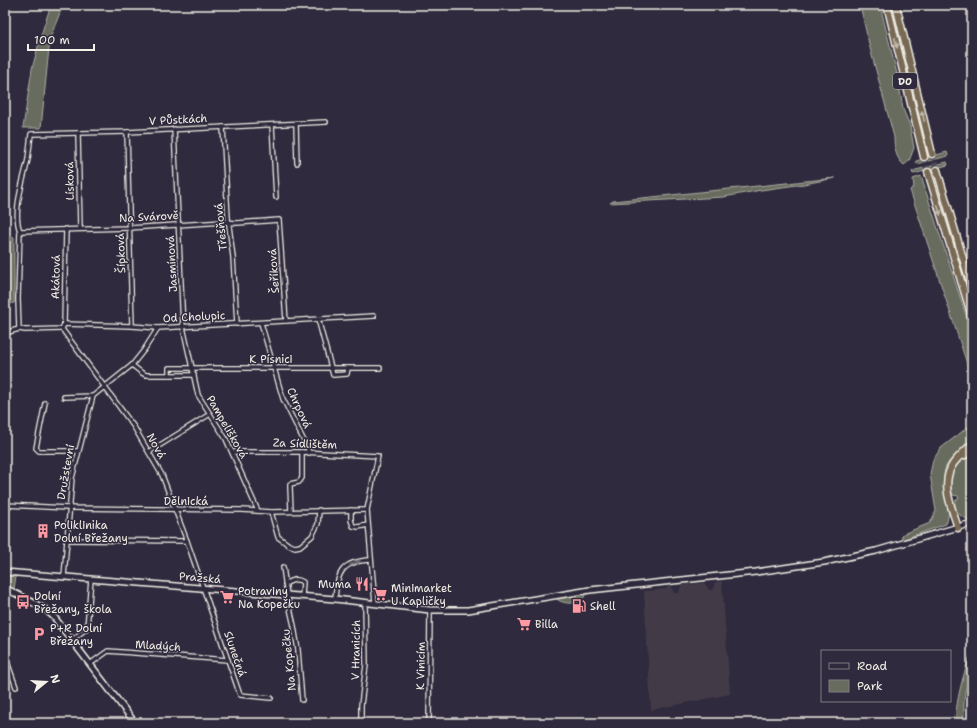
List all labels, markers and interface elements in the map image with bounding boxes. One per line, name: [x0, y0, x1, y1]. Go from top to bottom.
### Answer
scale bar: [28, 26, 94, 52]
text: 100 m: [34, 32, 70, 48]
one-way arrow: [893, 37, 899, 49]
road number: D0: [893, 73, 917, 89]
one-way arrow: [920, 110, 926, 122]
street label: V Půstkách: [148, 111, 208, 129]
street label: Lísková: [62, 161, 78, 200]
street label: Třešňová: [211, 202, 231, 252]
one-way arrow: [936, 204, 942, 216]
street label: Na Svárově: [119, 208, 179, 226]
street label: Šípková: [112, 233, 129, 273]
street label: Jasmínová: [163, 235, 181, 293]
street label: Šeříková: [264, 248, 283, 294]
street label: Akátová: [48, 255, 64, 299]
street label: Od Cholupic: [162, 308, 226, 326]
street label: K Písnici: [249, 352, 293, 367]
street label: Chrpová: [283, 385, 315, 431]
street label: Pampelišková: [203, 393, 251, 462]
street label: Nová: [143, 430, 169, 462]
street label: Za Sídlištěm: [273, 435, 338, 453]
street label: Družstevní: [54, 443, 78, 501]
street label: Dělnická: [164, 494, 208, 509]
place label: Poliklinika Dolní Břežany: [54, 518, 128, 546]
building icon: Poliklinika Dolní Břežany: [35, 523, 51, 539]
one-way arrow: [349, 560, 361, 566]
street label: Pražská: [178, 569, 222, 587]
restaurant icon: Muma: [354, 576, 370, 592]
place label: Muma: [318, 577, 351, 592]
place label: Minimarket U Kapličky: [391, 581, 452, 609]
place label: Potraviny Na Kopečku: [238, 584, 300, 612]
supermarket icon: Minimarket U Kapličky: [372, 586, 388, 602]
place label: Dolní Břežany, škola: [34, 589, 112, 617]
supermarket icon: Potraviny Na Kopečku: [219, 589, 235, 605]
bus stop icon: Dolní Břežany, škola: [15, 594, 31, 610]
fuel station icon: Shell: [571, 598, 587, 614]
place label: Shell: [590, 599, 616, 614]
supermarket icon: Billa: [516, 616, 532, 632]
place label: Billa: [535, 617, 558, 632]
street label: V Hranicích: [348, 620, 364, 680]
place label: P+R Dolní Břežany: [50, 621, 102, 649]
parking icon: P+R Dolní Břežany: [31, 626, 47, 642]
street label: Na Kopečku: [278, 628, 300, 692]
street label: Slunečná: [220, 629, 250, 679]
street label: Mladých: [135, 637, 182, 655]
street label: K Vinicím: [413, 641, 429, 690]
legend: [821, 650, 951, 702]
text: Road: [857, 658, 888, 674]
north arrow: [26, 662, 66, 702]
text: N: [47, 673, 64, 686]
text: Park: [857, 678, 883, 694]

